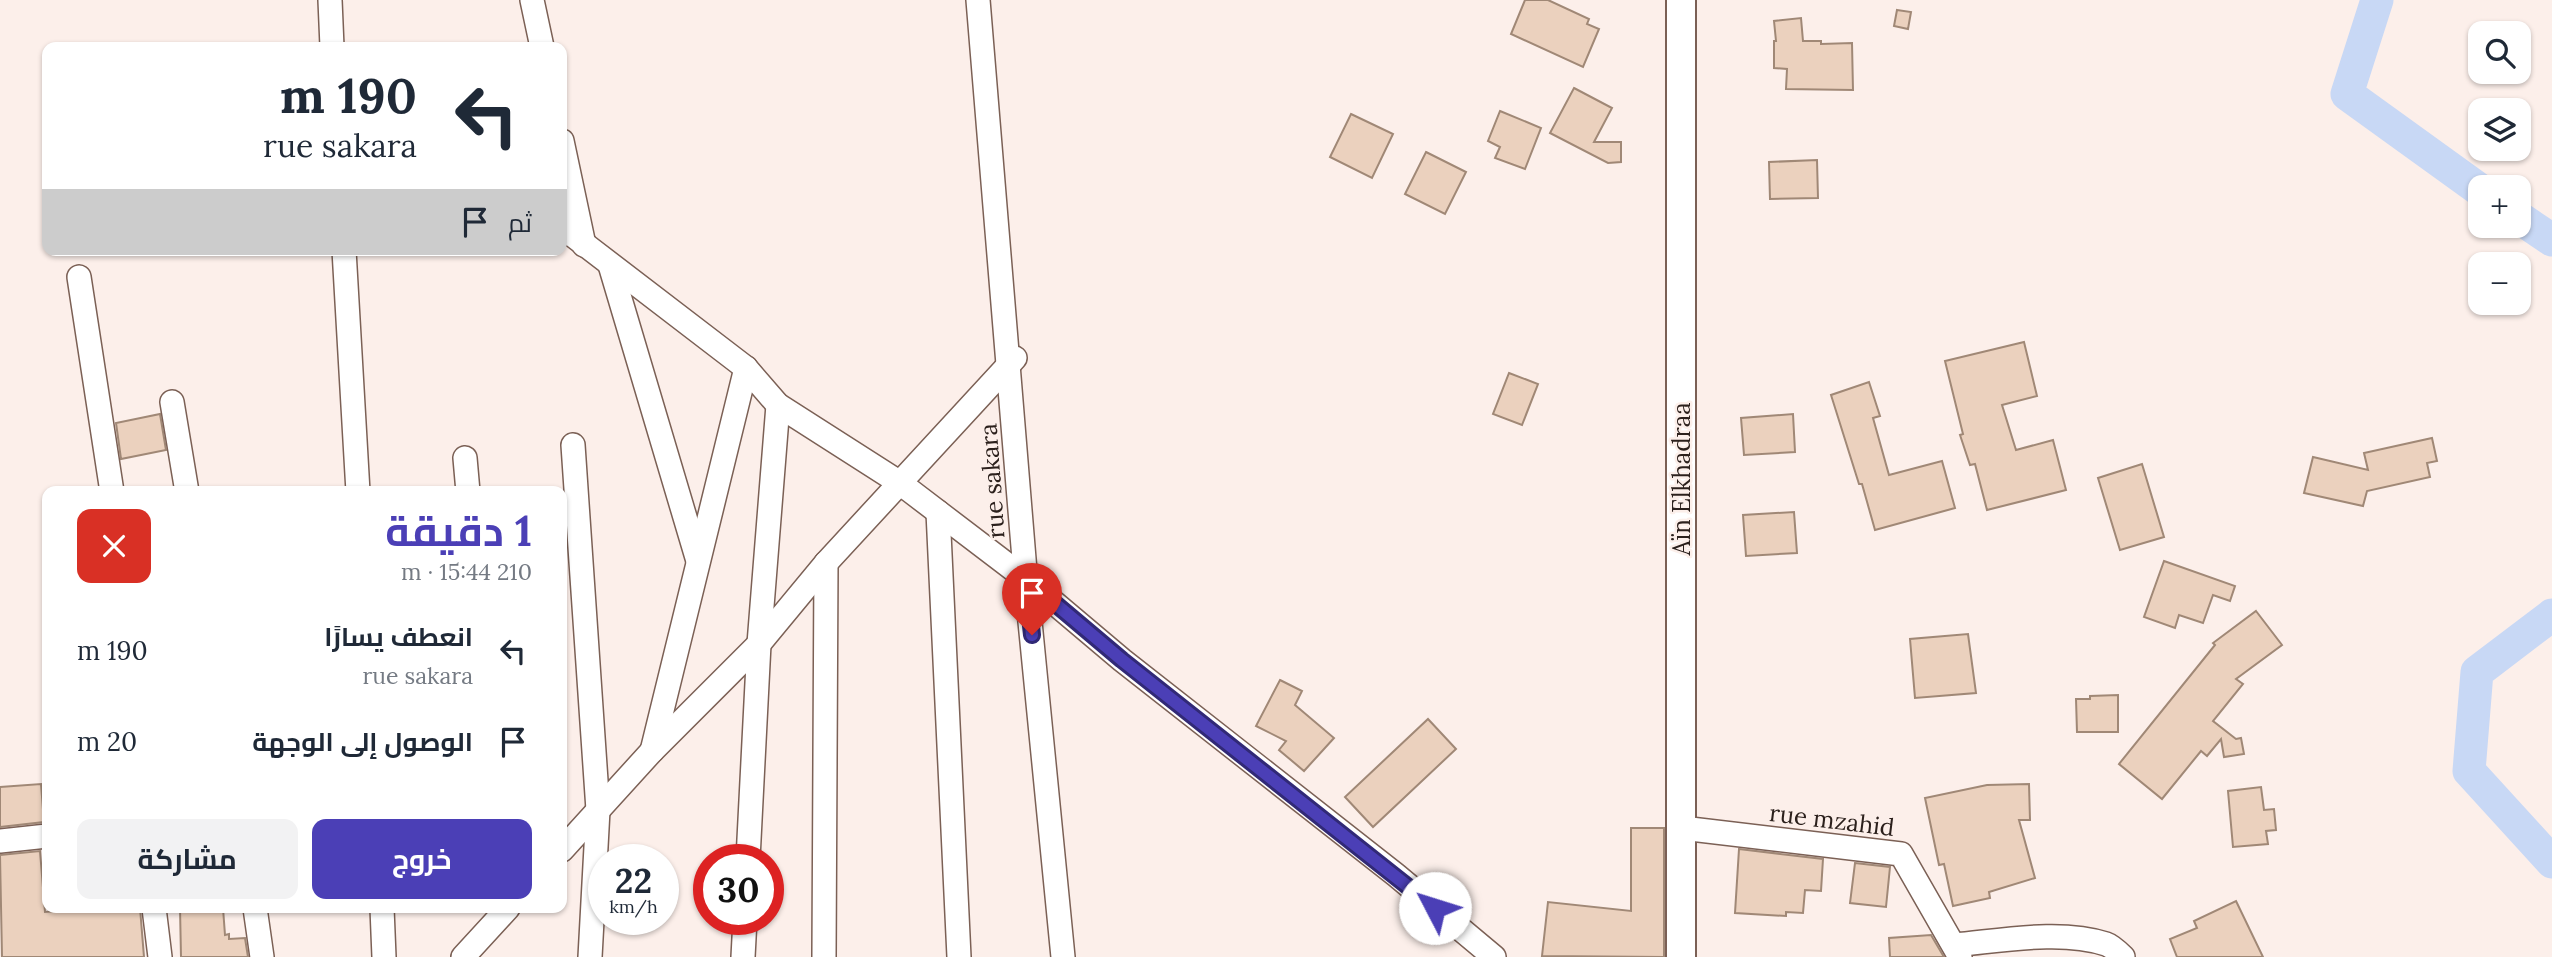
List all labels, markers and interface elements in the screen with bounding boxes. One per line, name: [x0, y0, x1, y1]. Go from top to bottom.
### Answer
map controls: [2468, 21, 2531, 315]
button: search: [2468, 21, 2531, 84]
text: 190 m: [280, 64, 417, 126]
icon: left: [441, 70, 532, 161]
button: layers: [2468, 98, 2531, 161]
text: rue sakara: [263, 125, 417, 166]
button: +: [2468, 175, 2531, 238]
icon: arrive: [456, 203, 494, 241]
text: ثم: [508, 206, 532, 239]
button: −: [2468, 252, 2531, 315]
street label: Aïn Elkhadraa: [1666, 402, 1697, 557]
street label: rue sakara: [973, 422, 1011, 540]
text: 1 دقيقة: [385, 504, 532, 558]
button: close: [77, 509, 151, 583]
text: 210 m · 15:44: [401, 557, 532, 586]
pin: [1002, 563, 1062, 635]
icon: arrive: [1013, 574, 1051, 612]
text: انعطف يسارًا: [324, 620, 473, 653]
icon: left: [494, 632, 532, 670]
text: 190 m: [77, 634, 148, 667]
text: rue sakara: [362, 661, 473, 690]
icon: arrive: [494, 723, 532, 761]
text: 20 m: [77, 725, 137, 758]
text: الوصول إلى الوجهة: [252, 725, 473, 758]
street label: rue mzahid: [1768, 797, 1896, 843]
button: مشاركة: [77, 819, 298, 899]
button: خروج: [312, 819, 532, 899]
speed limit sign: 30: [693, 844, 784, 935]
text: 22: [615, 858, 652, 903]
position arrow: [1398, 871, 1472, 945]
text: km/h: [609, 895, 658, 918]

